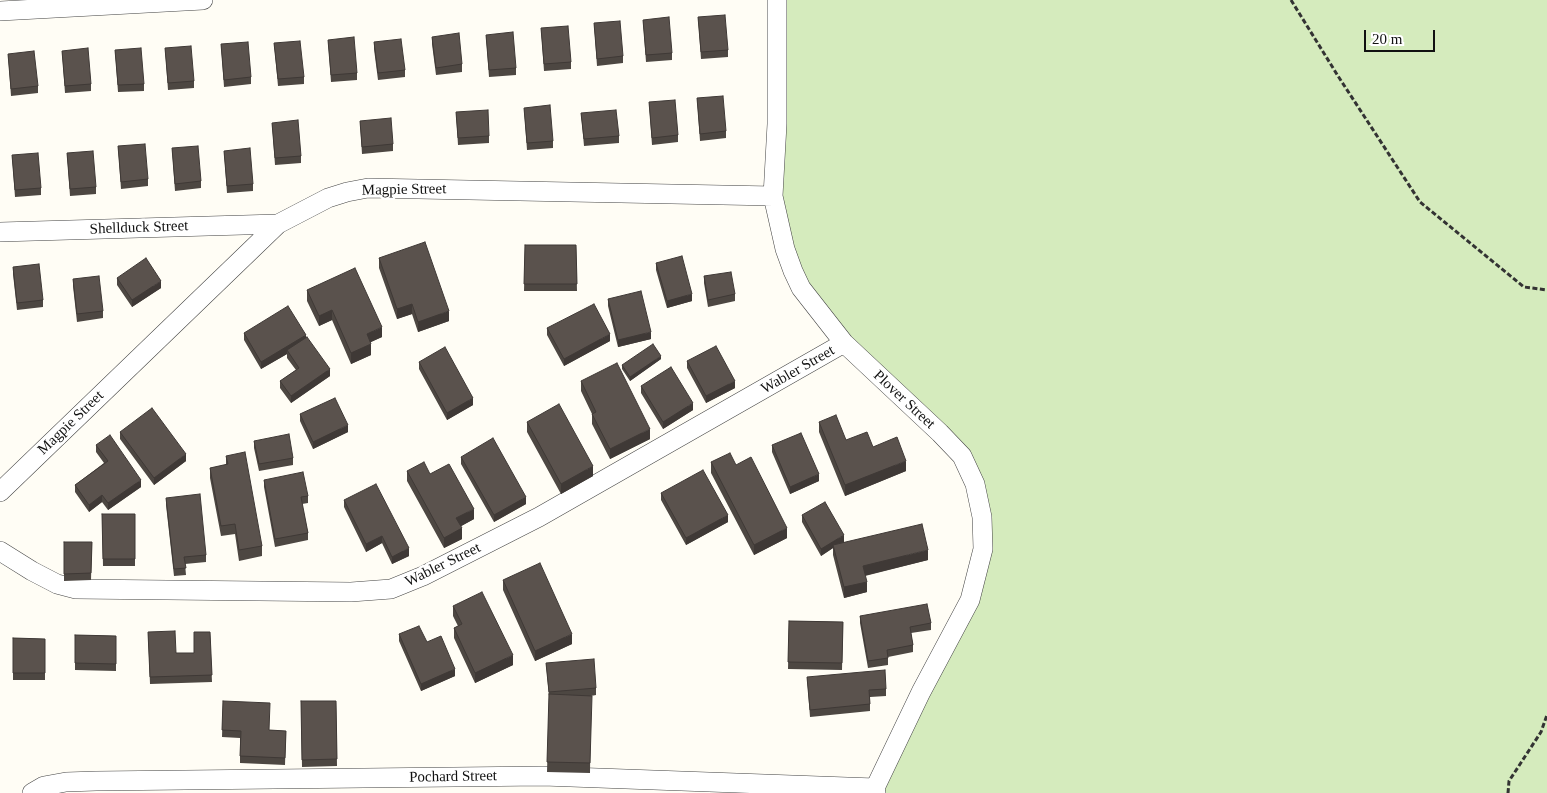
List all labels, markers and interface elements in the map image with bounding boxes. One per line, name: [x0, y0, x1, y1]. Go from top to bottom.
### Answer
scale bar: [1367, 20, 1438, 52]
text: 20 m: [1372, 31, 1402, 47]
street label: Magpie Street: [362, 180, 446, 200]
street label: Shellduck Street: [89, 217, 189, 239]
street label: Wabler Street: [758, 342, 838, 398]
street label: Plover Street: [869, 367, 939, 433]
street label: Magpie Street: [34, 387, 108, 459]
street label: Wabler Street: [402, 539, 484, 591]
street label: Pochard Street: [409, 767, 497, 787]

